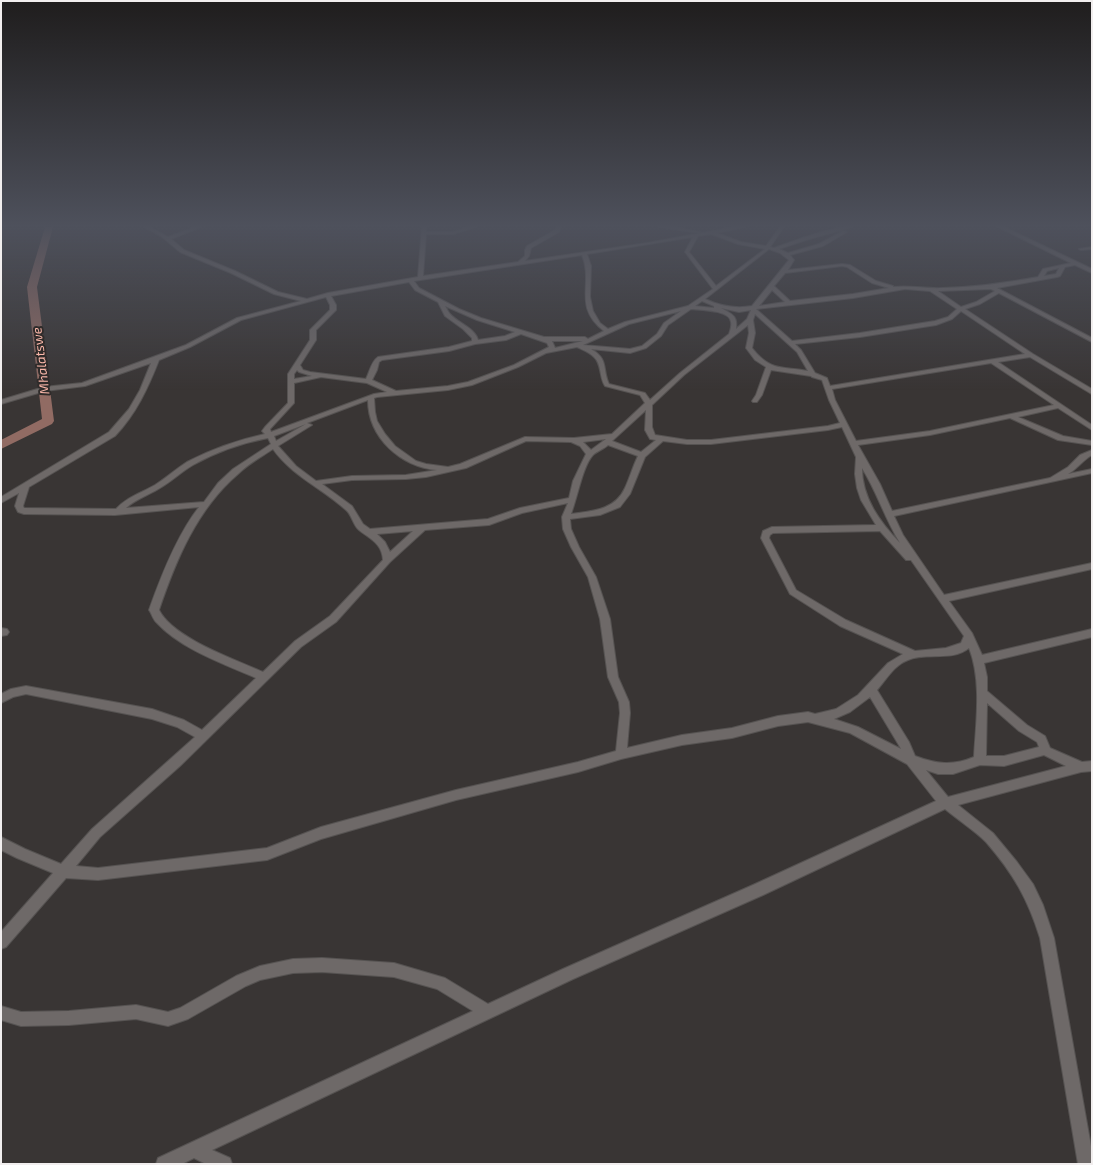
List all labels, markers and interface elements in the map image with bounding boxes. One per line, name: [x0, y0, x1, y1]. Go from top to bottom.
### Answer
water label: Mhalatswe: [29, 326, 53, 396]

